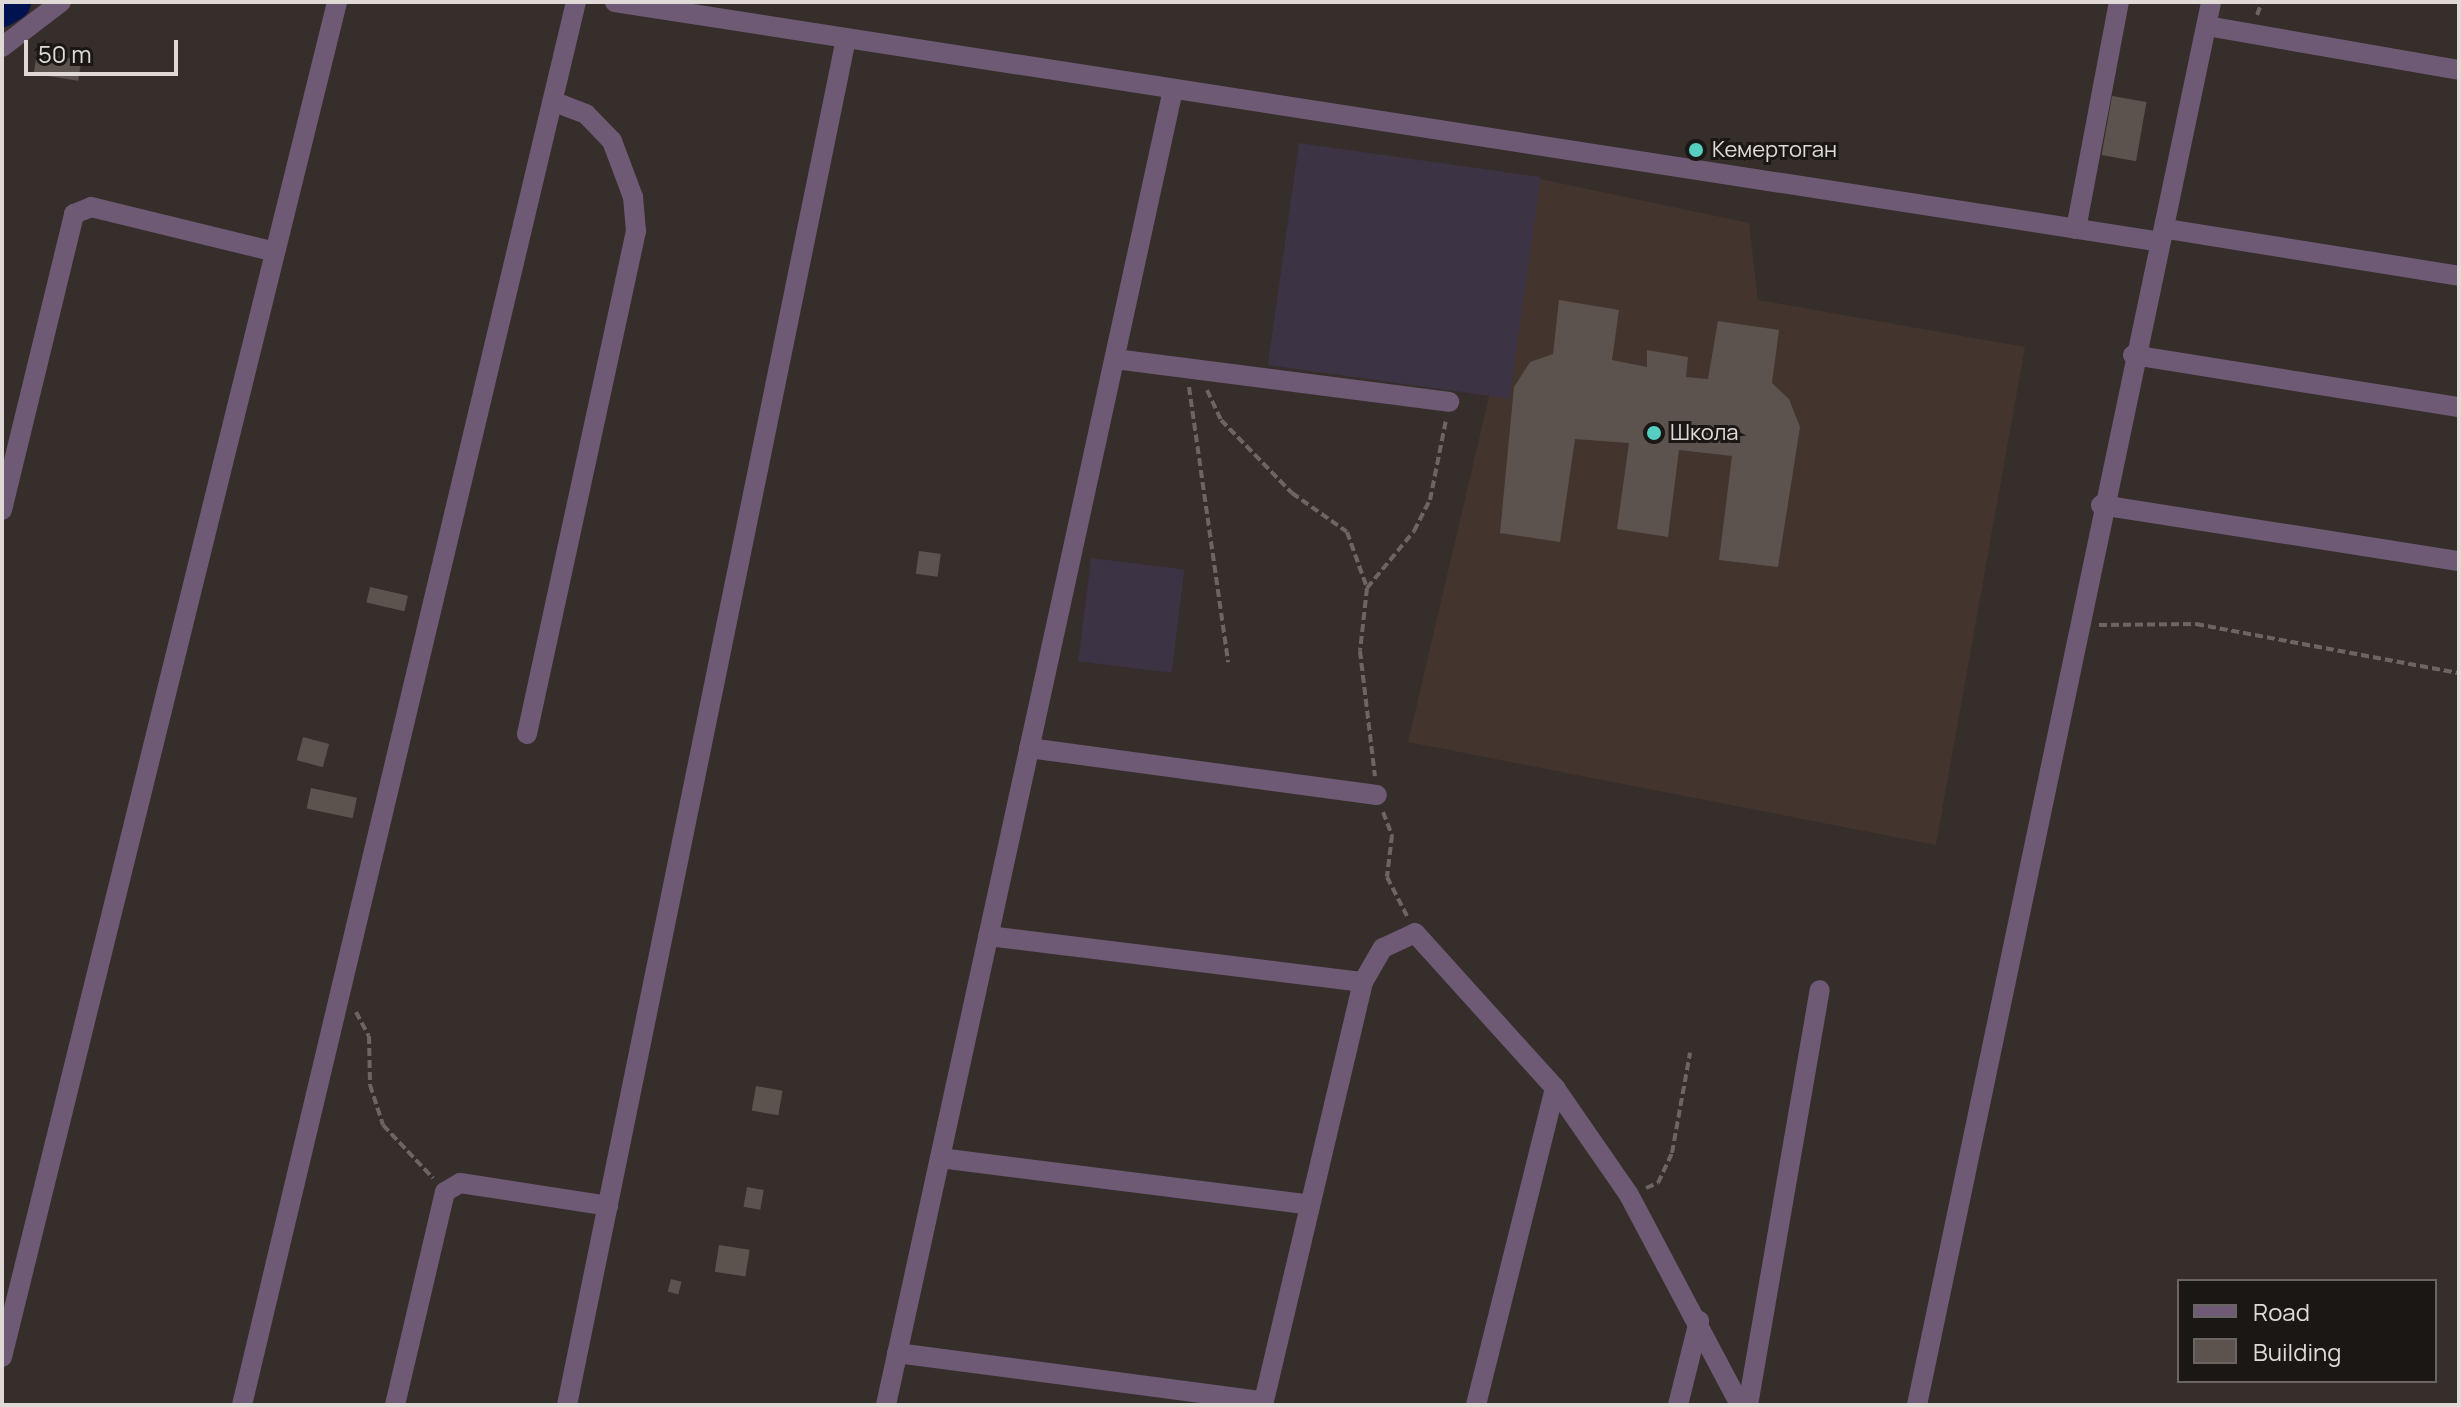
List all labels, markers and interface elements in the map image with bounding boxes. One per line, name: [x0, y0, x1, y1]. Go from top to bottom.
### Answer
scale bar: [28, 24, 182, 74]
text: 50 m: [38, 37, 92, 70]
place label: Кемертоган: [1712, 137, 1837, 163]
marker: Кемертоган: [1687, 141, 1705, 159]
place label: Школа: [1670, 420, 1739, 446]
marker: Школа: [1645, 424, 1663, 442]
legend: [2177, 1279, 2437, 1383]
text: Road: [2253, 1295, 2310, 1328]
text: Building: [2253, 1335, 2341, 1368]

